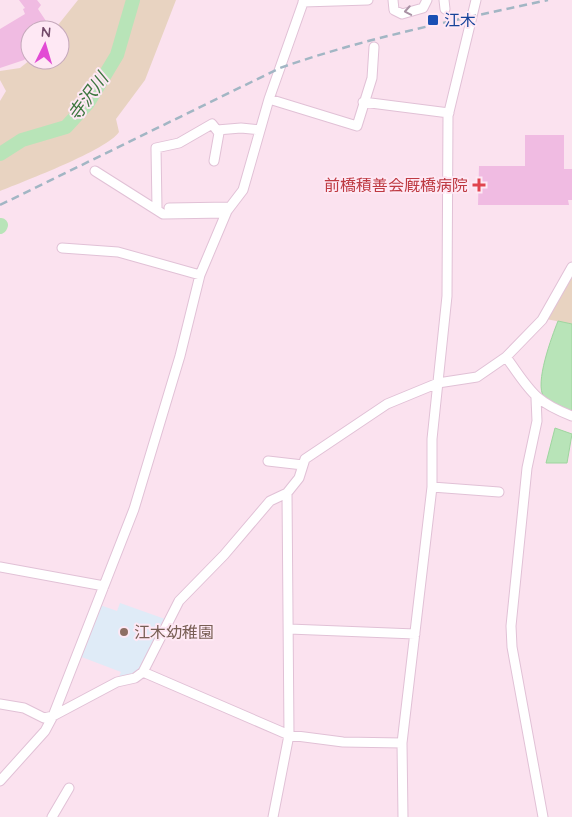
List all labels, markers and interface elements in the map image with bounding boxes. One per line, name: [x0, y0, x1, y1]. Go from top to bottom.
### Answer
one-way arrow: [404, 6, 413, 16]
place label: 江木: [444, 10, 476, 30]
marker: 江木: [426, 13, 440, 27]
north arrow: [20, 20, 70, 70]
text: N: [40, 23, 52, 41]
water label: 寺沢川: [62, 66, 114, 125]
place label: 前橋積善会厩橋病院: [324, 175, 468, 195]
marker: 前橋積善会厩橋病院: [472, 178, 486, 192]
place label: 江木幼稚園: [134, 622, 214, 642]
marker: 江木幼稚園: [118, 626, 130, 638]

